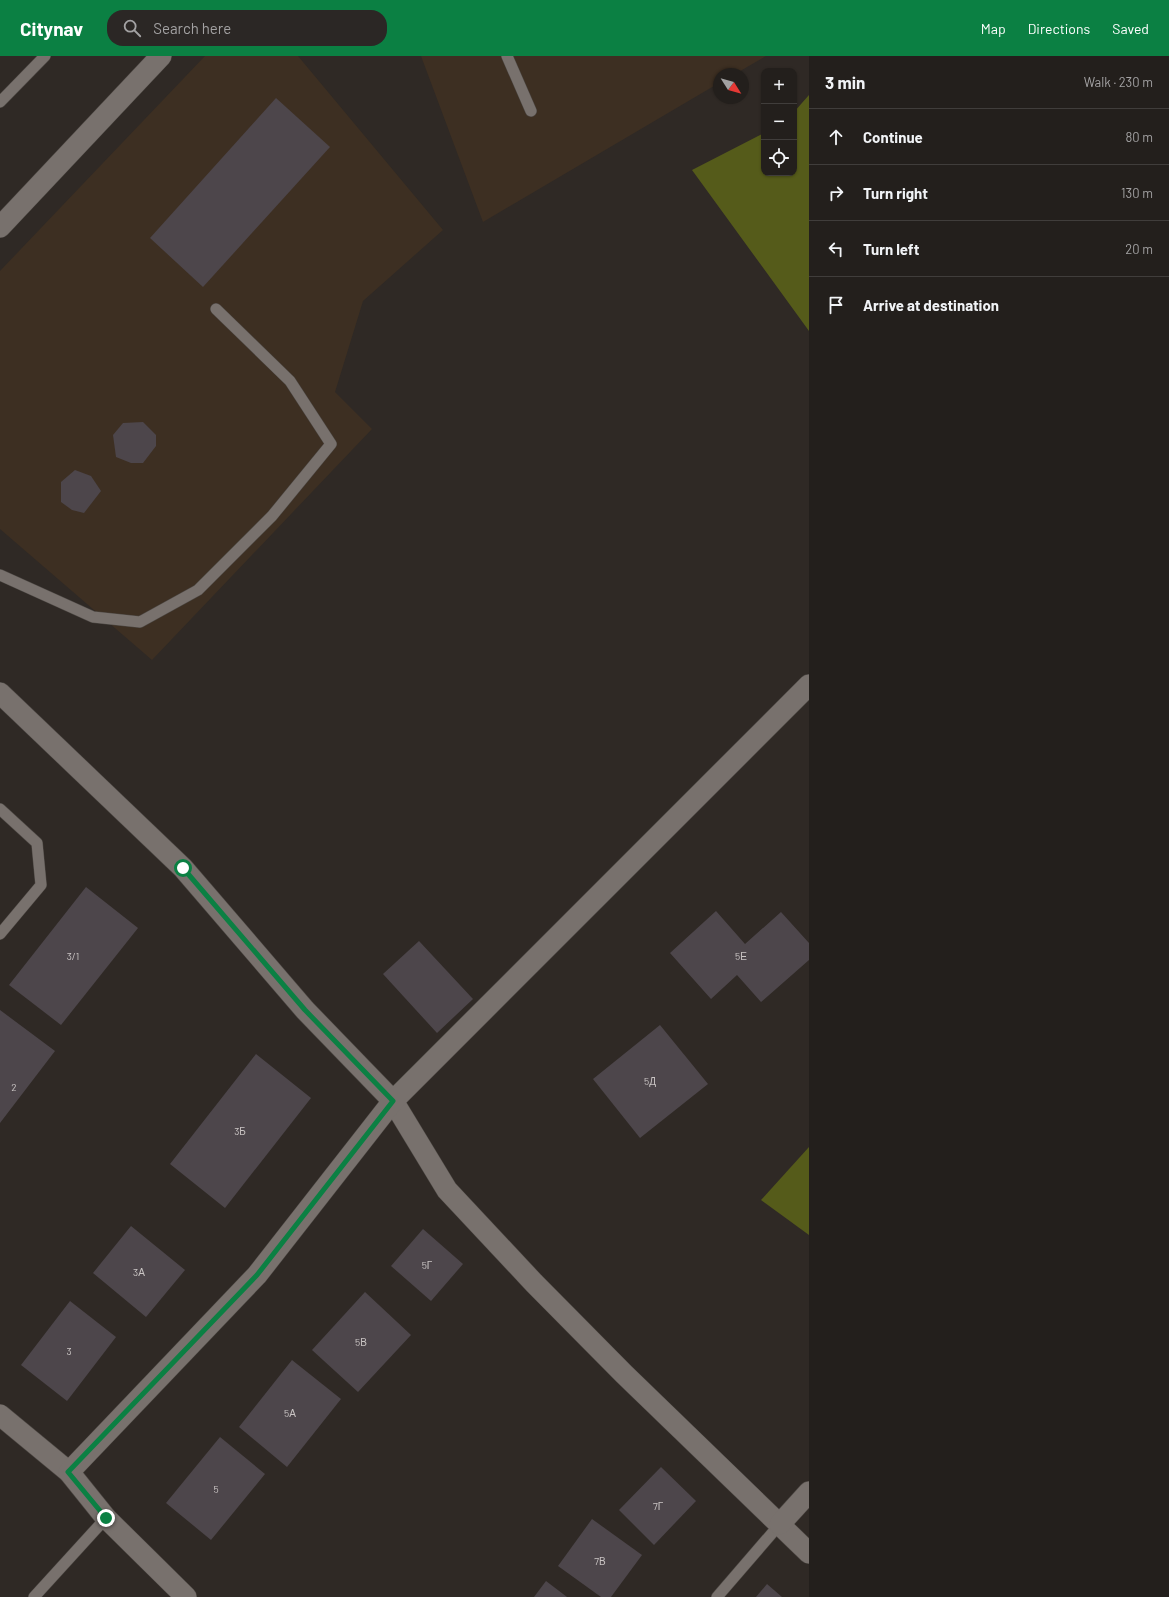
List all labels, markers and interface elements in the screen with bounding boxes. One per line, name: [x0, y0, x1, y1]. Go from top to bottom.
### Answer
search box: [107, 10, 387, 46]
text: Citynav: [20, 17, 83, 40]
icon: search: [121, 17, 143, 39]
text: Search here: [153, 19, 231, 37]
text: Map: [981, 20, 1006, 37]
text: Directions: [1028, 20, 1090, 37]
text: Saved: [1112, 20, 1149, 37]
north arrow: [713, 68, 749, 104]
map controls: [761, 68, 797, 176]
button: +: [761, 68, 797, 104]
text: 3 min: [825, 72, 865, 92]
text: Walk · 230 m: [1084, 74, 1153, 90]
button: −: [761, 104, 797, 140]
icon: ahead: [825, 126, 847, 148]
text: Continue: [863, 128, 923, 146]
text: 80 m: [1126, 129, 1153, 145]
button: locate: [761, 140, 797, 176]
icon: right: [825, 182, 847, 204]
text: Turn right: [863, 184, 928, 202]
text: 130 m: [1121, 185, 1153, 201]
icon: left: [825, 238, 847, 260]
text: Turn left: [863, 240, 919, 258]
text: 20 m: [1125, 241, 1153, 257]
icon: arrive: [825, 294, 847, 316]
text: Arrive at destination: [863, 296, 999, 314]
route start: [174, 859, 192, 877]
house number: 3/1: [67, 950, 79, 962]
house number: 5Е: [735, 950, 747, 962]
house number: 5Д: [644, 1075, 656, 1087]
house number: 2: [11, 1081, 17, 1093]
house number: 3Б: [234, 1125, 246, 1137]
house number: 5Г: [422, 1259, 433, 1271]
house number: 3А: [133, 1266, 145, 1278]
house number: 5В: [355, 1336, 367, 1348]
house number: 3: [66, 1345, 72, 1357]
house number: 5А: [284, 1407, 296, 1419]
house number: 5: [213, 1483, 219, 1495]
house number: 7Г: [653, 1500, 664, 1512]
route end: [97, 1509, 115, 1527]
house number: 7В: [594, 1555, 606, 1567]

